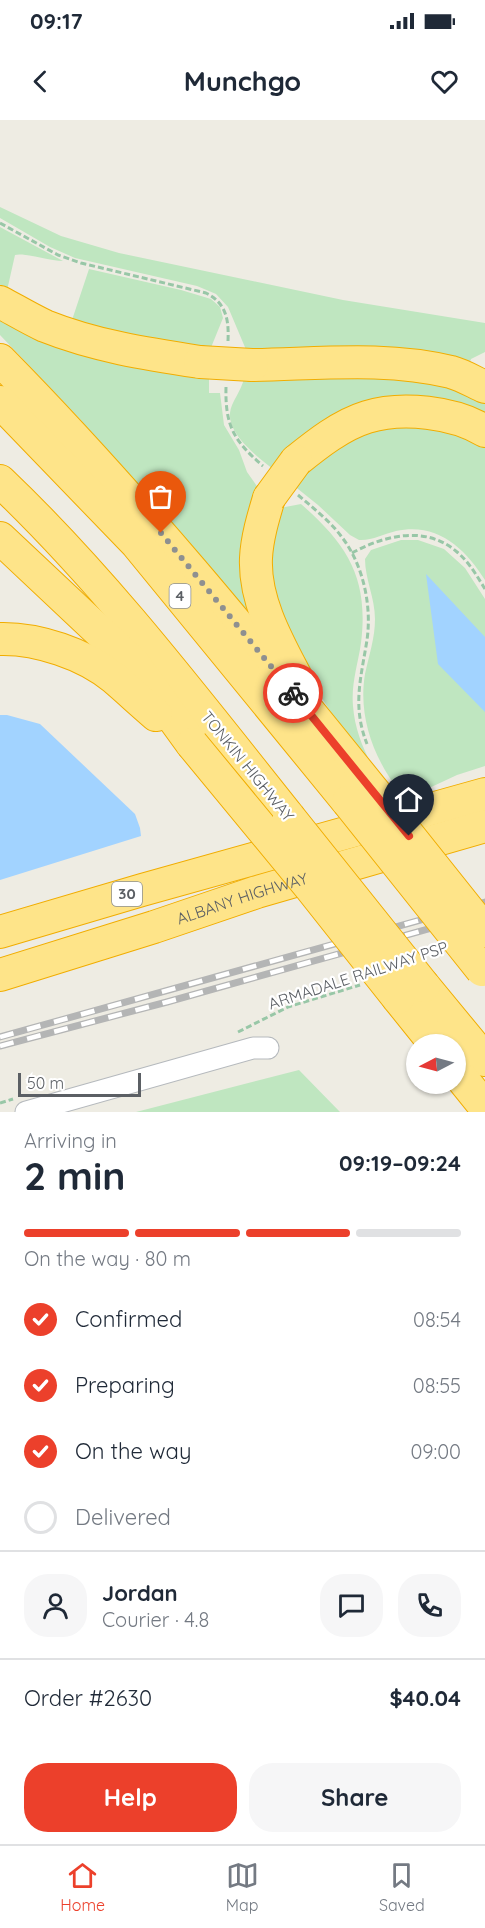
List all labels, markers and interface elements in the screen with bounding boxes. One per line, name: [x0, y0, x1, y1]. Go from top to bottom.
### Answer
text: 09:17: [30, 7, 83, 35]
text: Munchgo: [184, 64, 301, 98]
icon: back: [24, 65, 57, 98]
icon: heart: [428, 65, 461, 98]
pin: [135, 471, 186, 533]
icon: bag: [144, 480, 177, 513]
road number: 4: [170, 584, 190, 608]
courier: [263, 663, 323, 723]
icon: bike: [277, 677, 310, 710]
street label: TONKIN HIGHWAY: [197, 707, 299, 825]
pin: [383, 774, 434, 836]
icon: home: [392, 783, 425, 816]
street label: ALBANY HIGHWAY: [174, 868, 310, 929]
road number: 30: [112, 882, 142, 906]
street label: ARMADALE RAILWAY PSP: [266, 936, 450, 1014]
north arrow: [406, 1034, 466, 1094]
map controls: [406, 1034, 466, 1094]
scale bar: [18, 1070, 141, 1097]
text: 50 m: [27, 1073, 64, 1093]
text: Arriving in: [24, 1128, 117, 1153]
text: 09:19–09:24: [339, 1149, 461, 1177]
text: 2 min: [24, 1151, 126, 1200]
text: On the way · 80 m: [24, 1246, 191, 1271]
icon: check: [24, 1303, 57, 1336]
text: Confirmed: [75, 1305, 182, 1333]
text: 08:54: [413, 1307, 461, 1332]
icon: check: [24, 1369, 57, 1402]
text: Preparing: [75, 1371, 175, 1399]
text: 08:55: [413, 1373, 461, 1398]
icon: check: [24, 1435, 57, 1468]
text: On the way: [75, 1437, 191, 1465]
text: 09:00: [410, 1439, 461, 1464]
text: Delivered: [75, 1503, 171, 1531]
button: person: [24, 1574, 87, 1637]
button: chat: [320, 1574, 383, 1637]
button: phone: [398, 1574, 461, 1637]
text: Jordan: [102, 1579, 178, 1607]
text: Courier · 4.8: [102, 1607, 209, 1632]
text: Order #2630: [24, 1684, 152, 1712]
text: $40.04: [389, 1684, 461, 1712]
button: Help: [24, 1763, 237, 1832]
button: Share: [249, 1763, 461, 1832]
tab: Home: [60, 1859, 105, 1915]
tab: Map: [226, 1859, 259, 1915]
tab: Saved: [379, 1859, 425, 1915]

